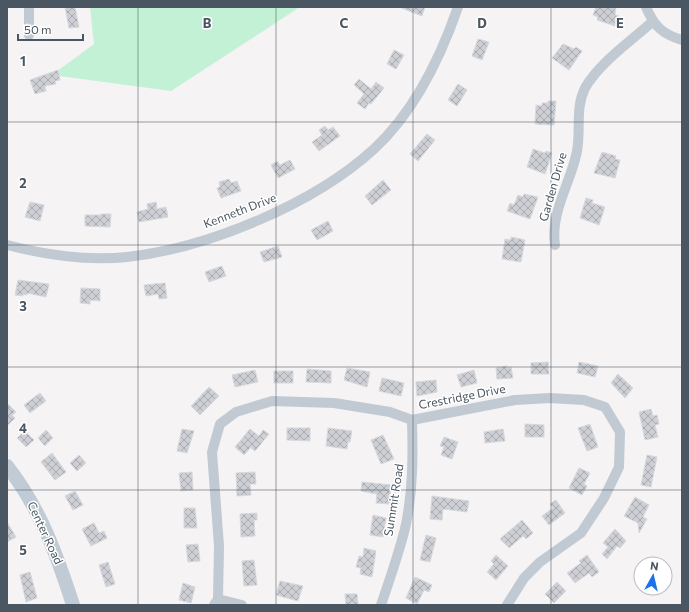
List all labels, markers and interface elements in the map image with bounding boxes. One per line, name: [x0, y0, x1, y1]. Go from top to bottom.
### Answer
text: B: [203, 15, 212, 31]
text: C: [340, 15, 349, 31]
text: D: [477, 15, 487, 31]
text: E: [616, 15, 624, 31]
scale bar: [18, 16, 83, 42]
text: 50 m: [24, 22, 52, 36]
text: 1: [20, 53, 26, 69]
street label: Garden Drive: [536, 151, 569, 223]
text: 2: [19, 175, 27, 191]
street label: Kenneth Drive: [201, 190, 278, 230]
text: 3: [19, 298, 27, 314]
street label: Crestridge Drive: [417, 381, 506, 411]
text: 4: [19, 420, 27, 436]
street label: Summit Road: [380, 463, 406, 537]
street label: Center Road: [25, 499, 67, 566]
text: 5: [19, 542, 27, 558]
north arrow: [633, 556, 673, 596]
text: N: [649, 559, 659, 573]

